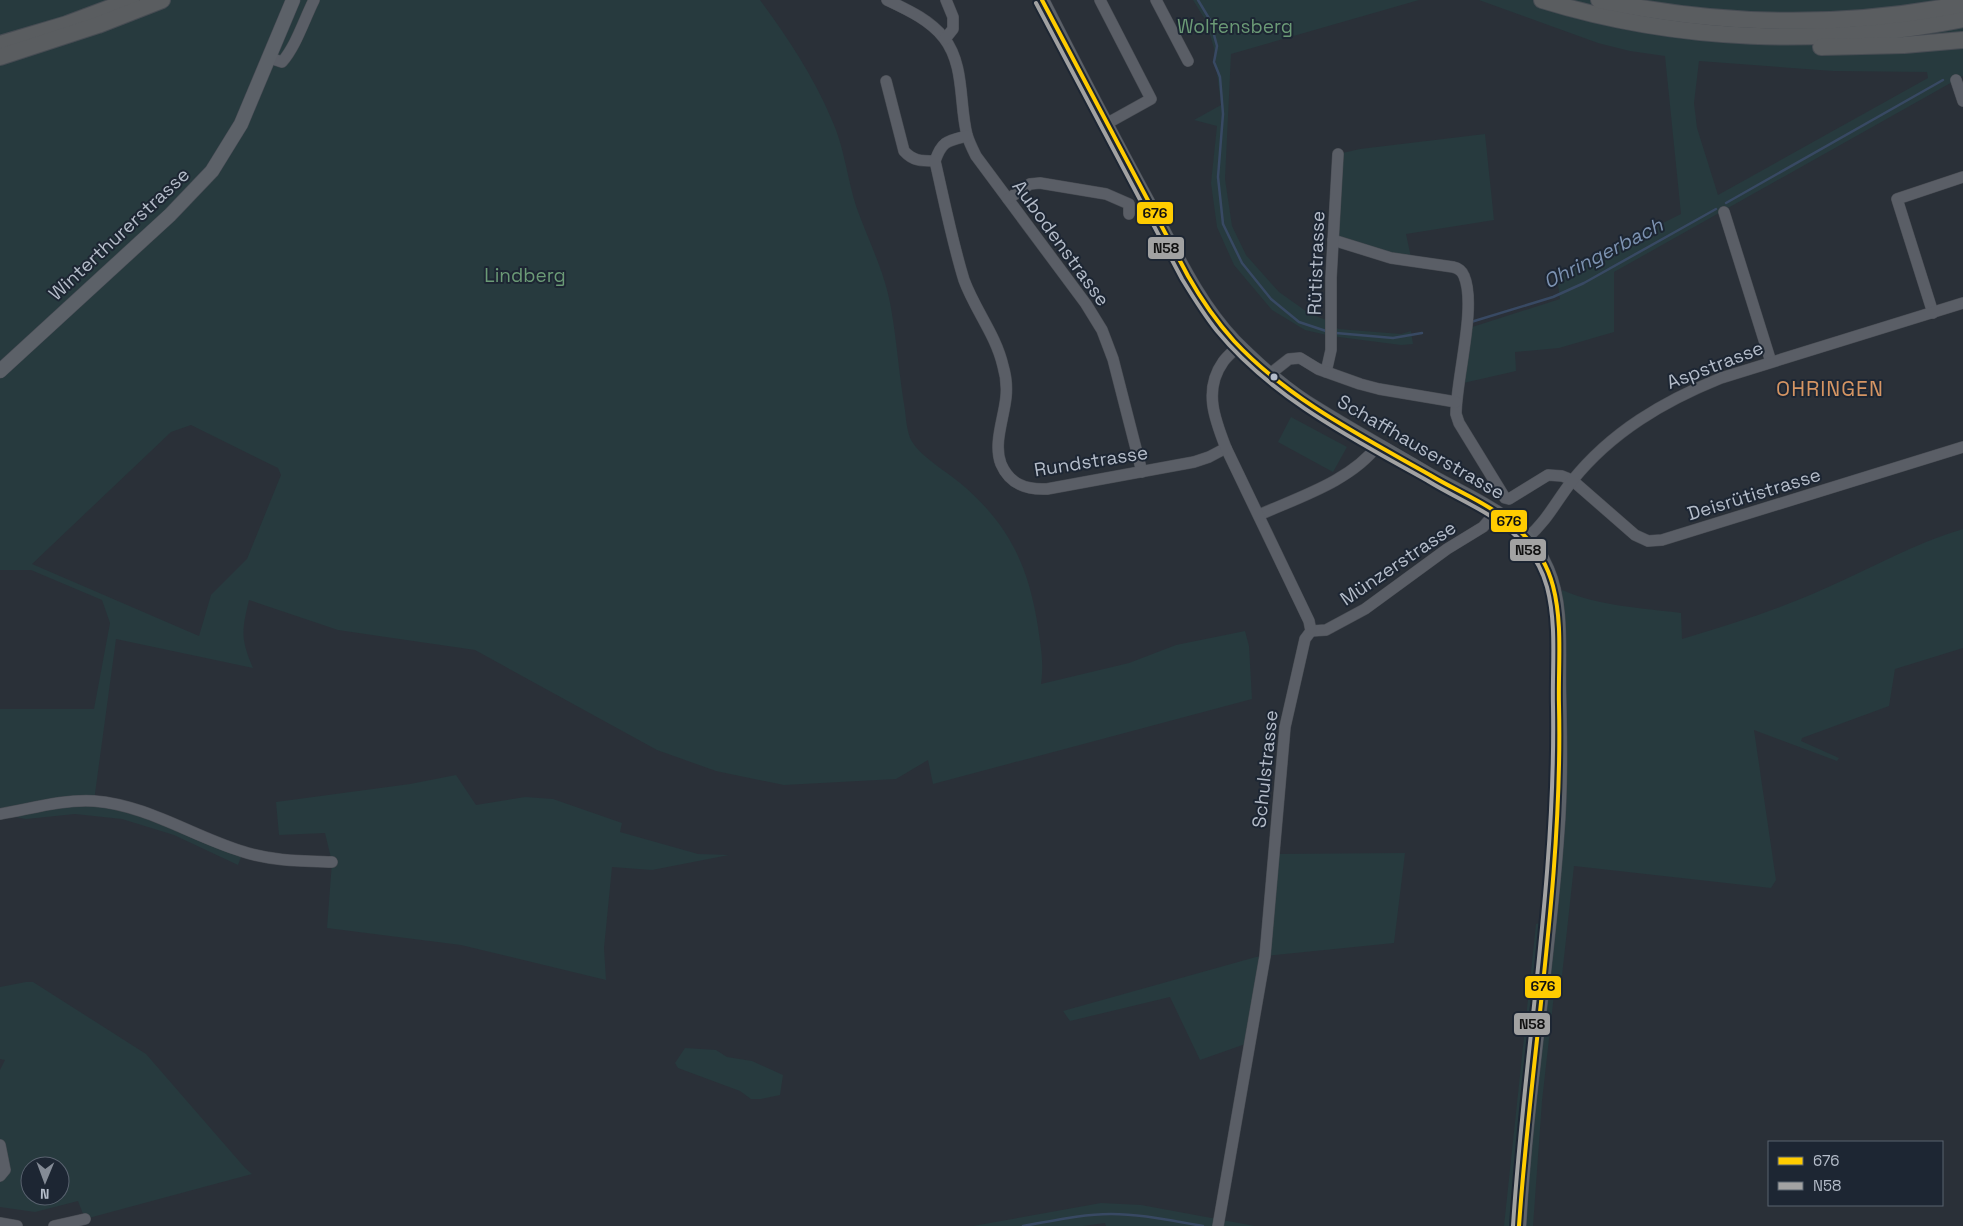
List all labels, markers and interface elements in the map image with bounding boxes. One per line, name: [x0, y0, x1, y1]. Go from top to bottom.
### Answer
park label: Wolfensberg: [1177, 14, 1293, 39]
street label: Winterthurerstrasse: [43, 162, 195, 306]
street label: Aubodenstrasse: [1007, 175, 1115, 311]
line badge: 676: [1136, 201, 1174, 225]
text: 676: [1143, 204, 1168, 222]
street label: Rütistrasse: [1302, 210, 1330, 316]
water label: Ohringerbach: [1539, 211, 1668, 294]
line badge: N58: [1147, 236, 1185, 260]
text: N58: [1153, 239, 1180, 257]
park label: Lindberg: [484, 263, 566, 288]
street label: Aspstrasse: [1663, 335, 1767, 395]
unlabelled marker: [1269, 372, 1279, 382]
district label: OHRINGEN: [1776, 375, 1884, 402]
street label: Schaffhauserstrasse: [1333, 389, 1509, 505]
street label: Rundstrasse: [1032, 440, 1150, 482]
street label: Deisrütistrasse: [1684, 462, 1824, 526]
line badge: 676: [1490, 509, 1528, 533]
text: 676: [1497, 512, 1522, 530]
street label: Münzerstrasse: [1335, 515, 1461, 611]
line badge: N58: [1509, 538, 1547, 562]
text: N58: [1515, 541, 1542, 559]
street label: Schulstrasse: [1246, 709, 1284, 829]
line badge: 676: [1524, 975, 1562, 999]
text: 676: [1531, 977, 1556, 995]
line badge: N58: [1513, 1012, 1551, 1036]
text: N58: [1519, 1015, 1546, 1033]
legend: [1768, 1141, 1943, 1206]
text: 676: [1813, 1151, 1840, 1170]
north arrow: [20, 1156, 70, 1206]
text: N58: [1813, 1176, 1841, 1195]
text: N: [40, 1185, 50, 1203]

